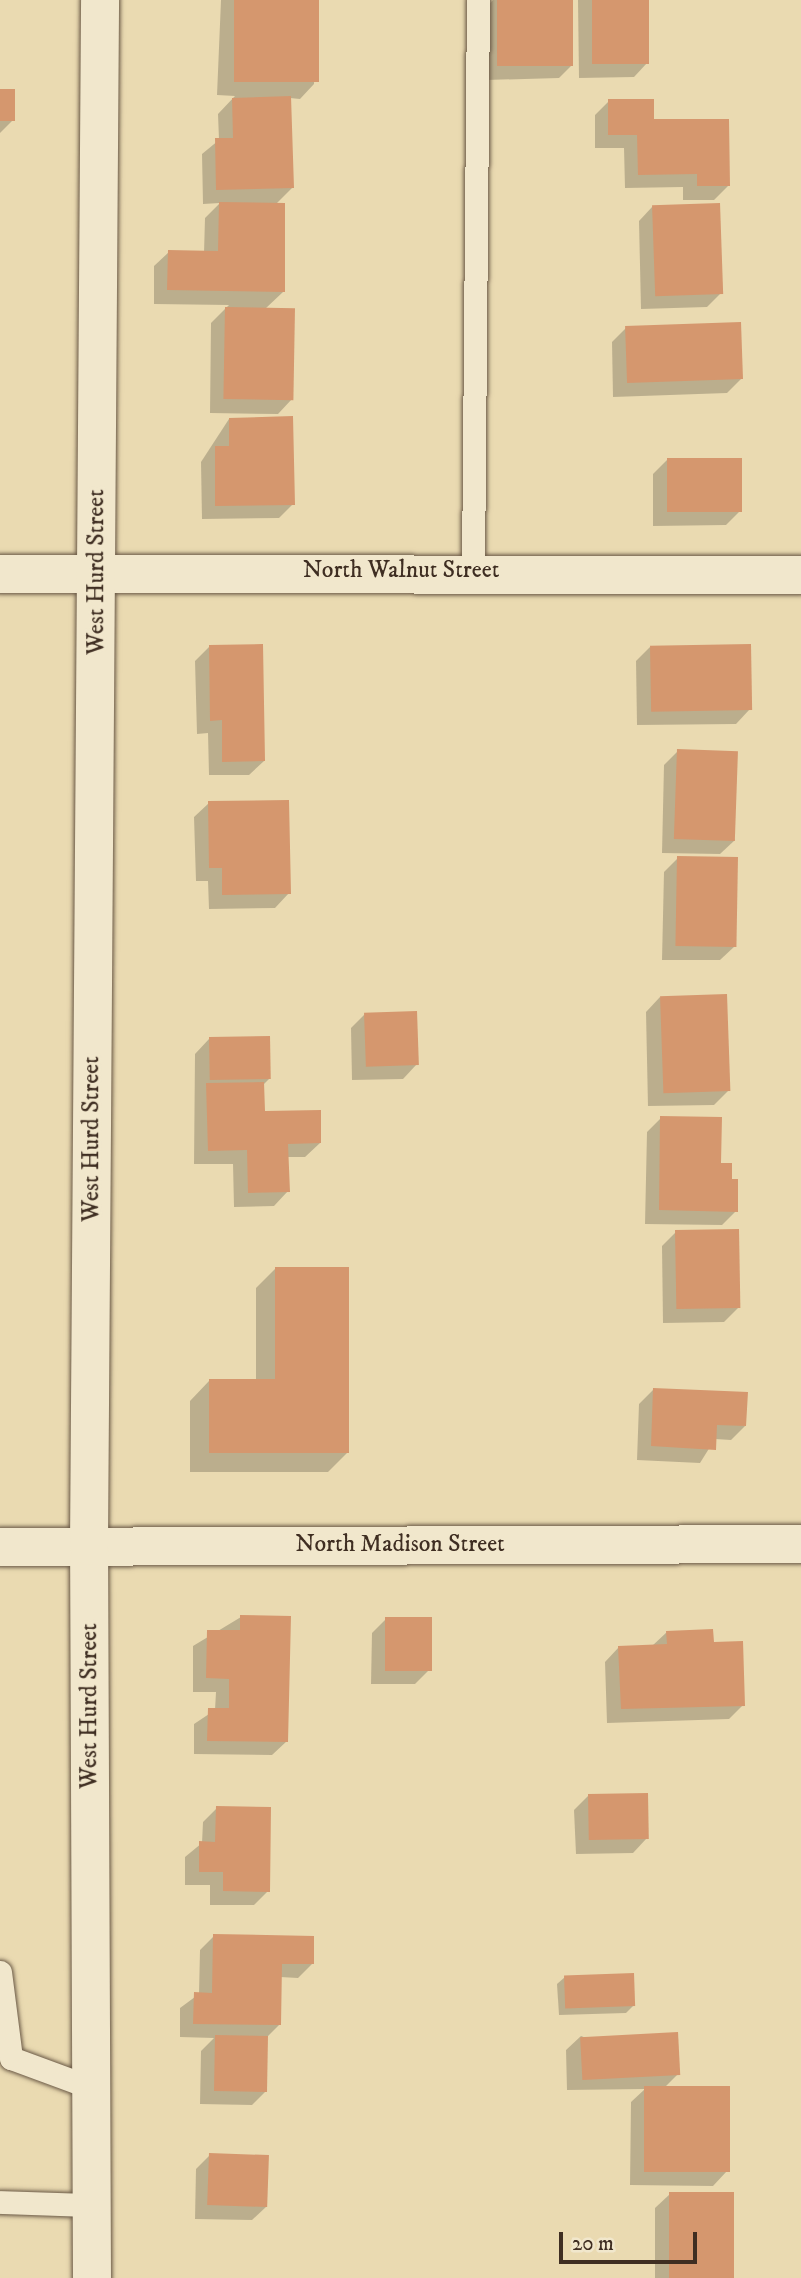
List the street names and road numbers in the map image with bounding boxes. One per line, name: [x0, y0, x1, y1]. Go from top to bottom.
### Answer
street label: West Hurd Street: [83, 489, 111, 655]
street label: North Walnut Street: [303, 557, 499, 585]
street label: West Hurd Street: [78, 1056, 106, 1222]
street label: North Madison Street: [295, 1531, 505, 1559]
street label: West Hurd Street: [76, 1623, 104, 1789]

